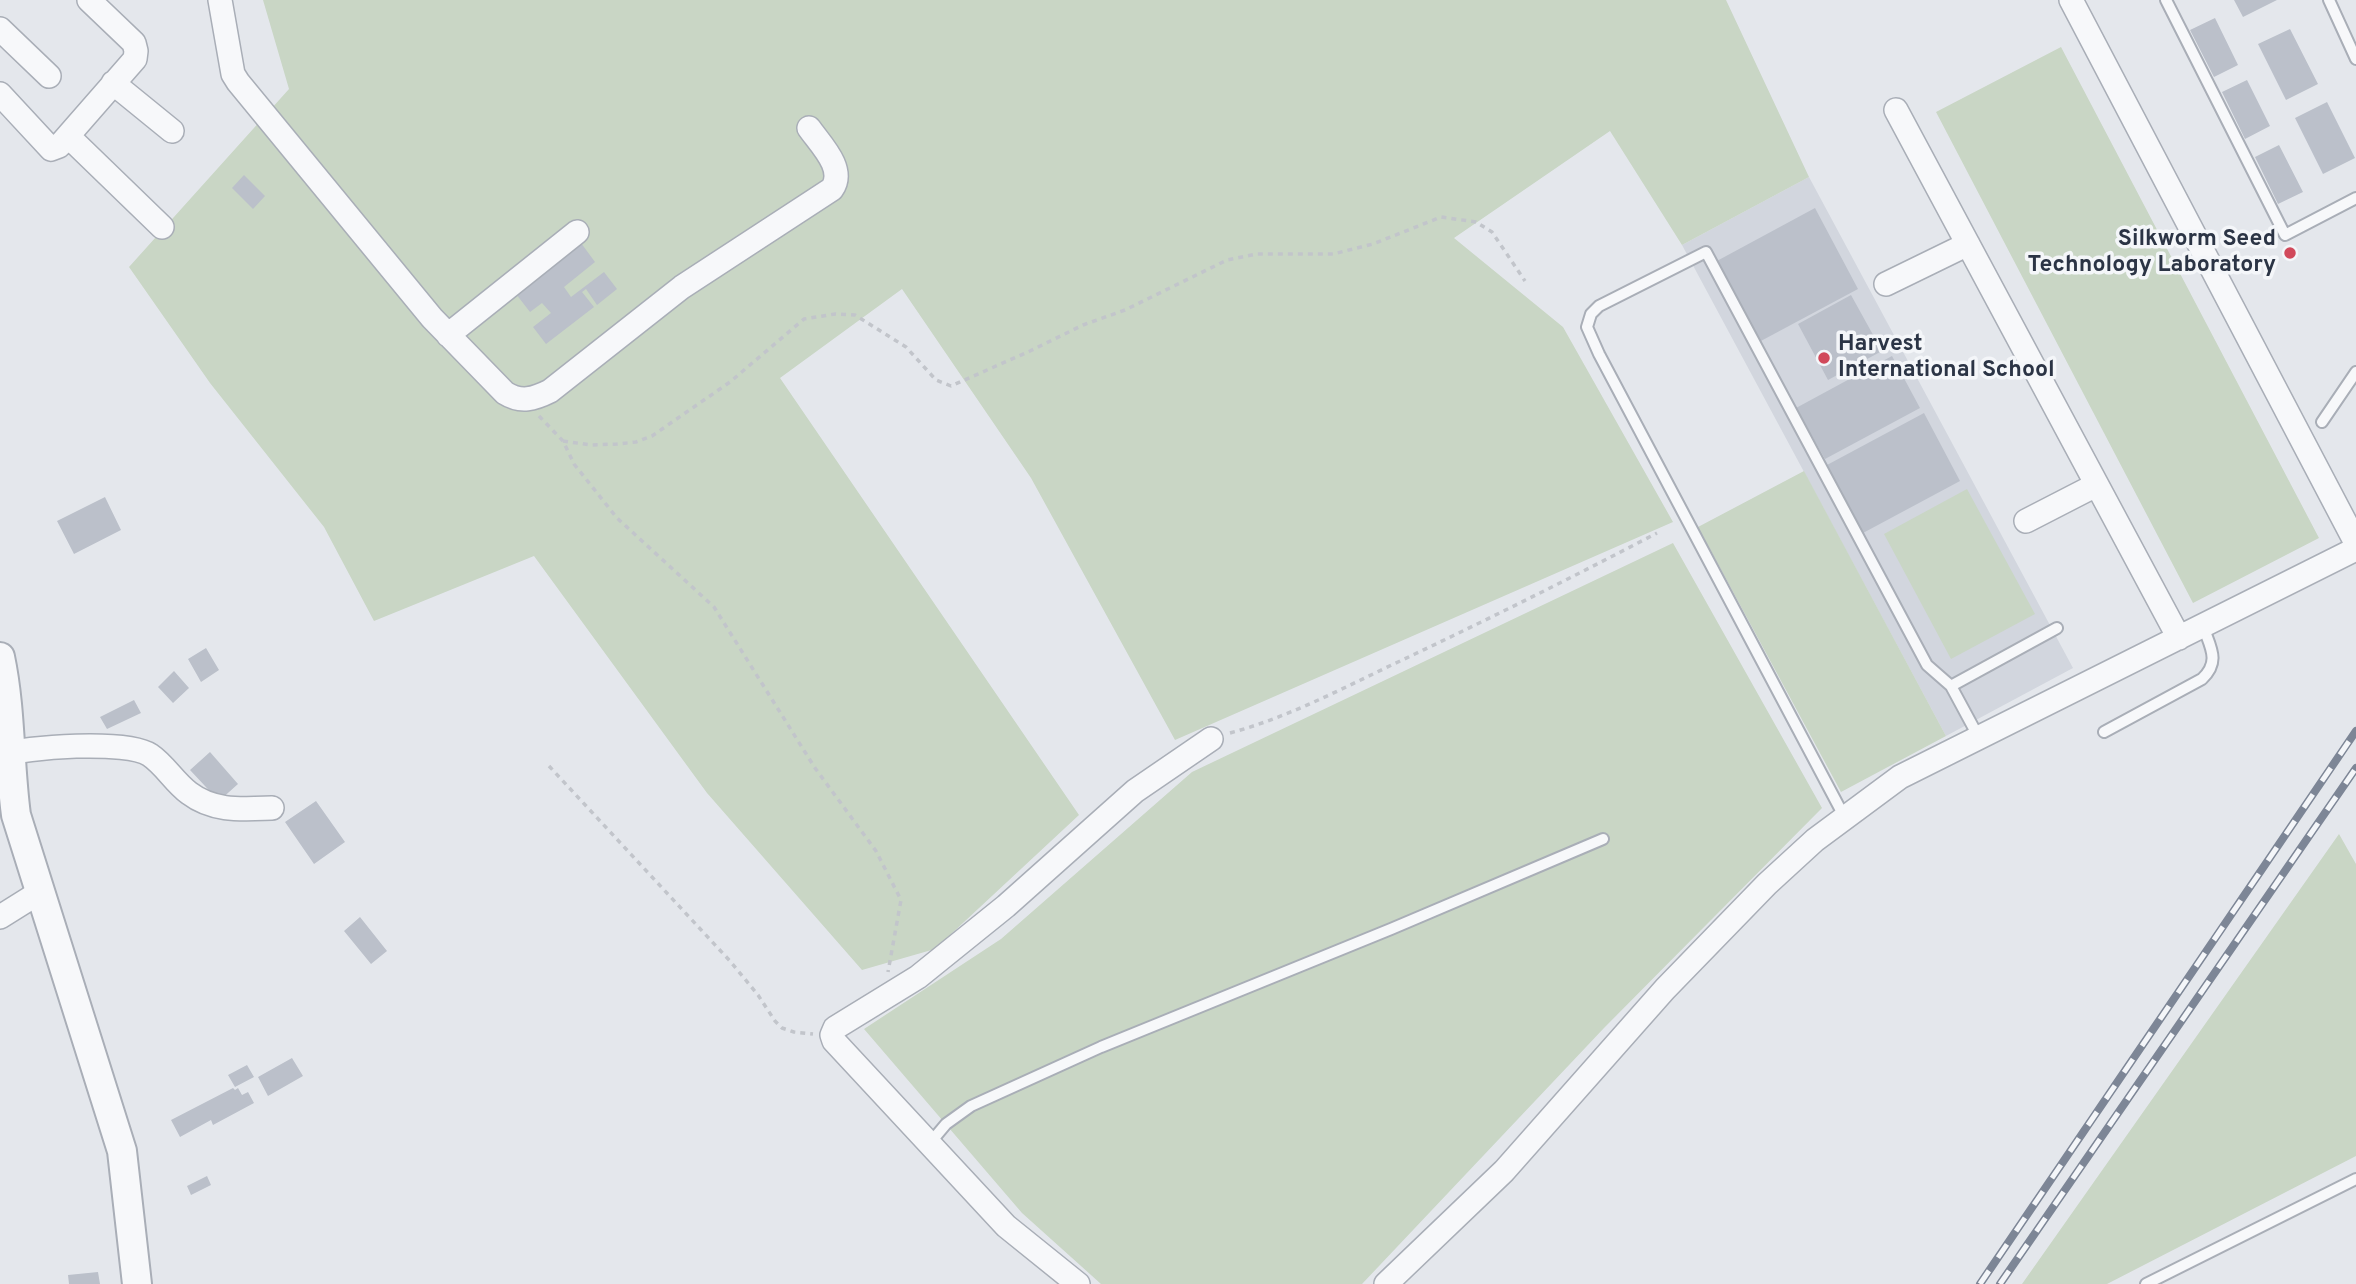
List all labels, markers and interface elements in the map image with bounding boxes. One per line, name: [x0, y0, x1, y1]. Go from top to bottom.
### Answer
place label: Silkworm Seed Technology Laboratory: [2028, 226, 2276, 280]
marker: Silkworm Seed Technology Laboratory: [2282, 245, 2298, 261]
place label: Harvest International School: [1838, 331, 2055, 385]
marker: Harvest International School: [1816, 350, 1832, 366]

